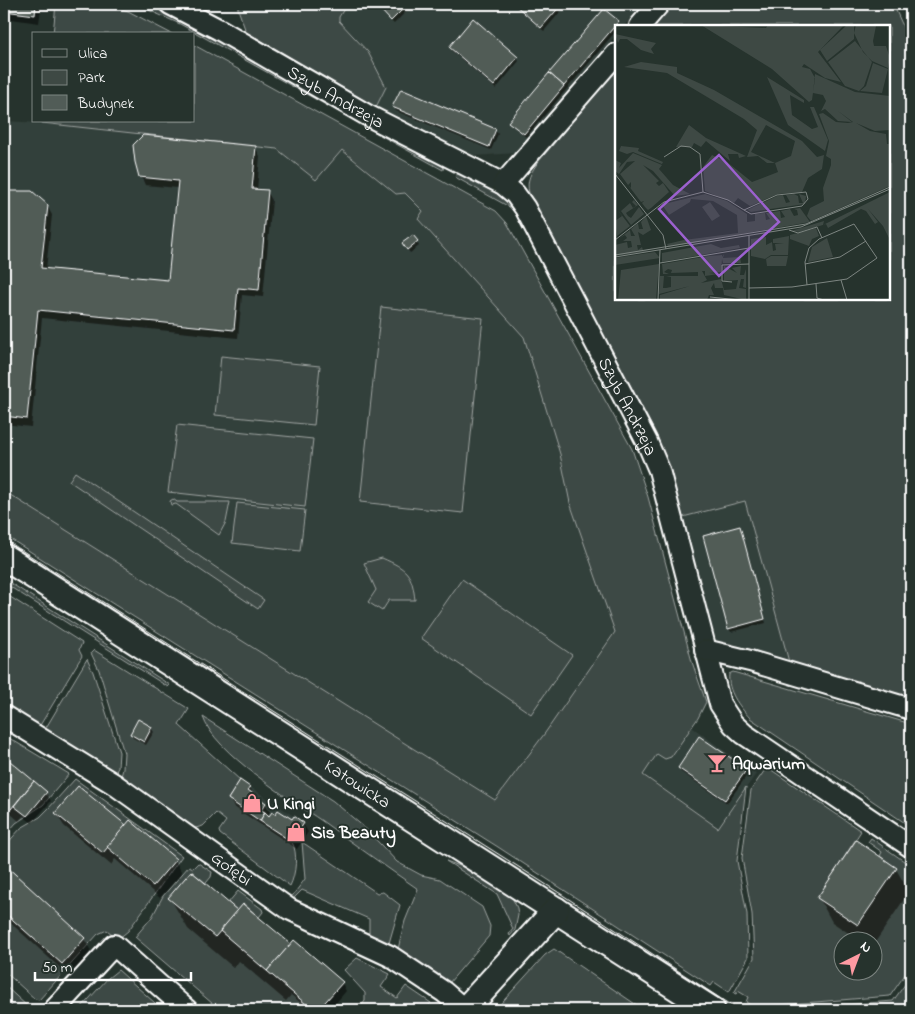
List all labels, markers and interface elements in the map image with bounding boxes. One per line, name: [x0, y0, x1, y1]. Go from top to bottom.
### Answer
inset map: [615, 25, 890, 300]
legend: [32, 32, 195, 122]
text: Ulica: [78, 43, 107, 65]
street label: Szyb Andrzeja: [282, 60, 388, 136]
text: Park: [78, 67, 106, 89]
text: Budynek: [77, 93, 135, 116]
street label: Szyb Andrzeja: [590, 353, 662, 460]
bar icon: Aqwarium: [706, 752, 728, 774]
place label: Aqwarium: [732, 752, 805, 778]
street label: Katowicka: [318, 754, 395, 816]
shop icon: U Kingi: [241, 792, 263, 814]
place label: U Kingi: [267, 792, 315, 819]
shop icon: Sis Beauty: [285, 821, 307, 843]
place label: Sis Beauty: [311, 821, 396, 848]
street label: Gołębi: [205, 846, 256, 893]
north arrow: [832, 932, 882, 982]
text: N: [855, 936, 876, 958]
scale bar: [35, 949, 191, 981]
text: 50 m: [42, 957, 73, 979]

